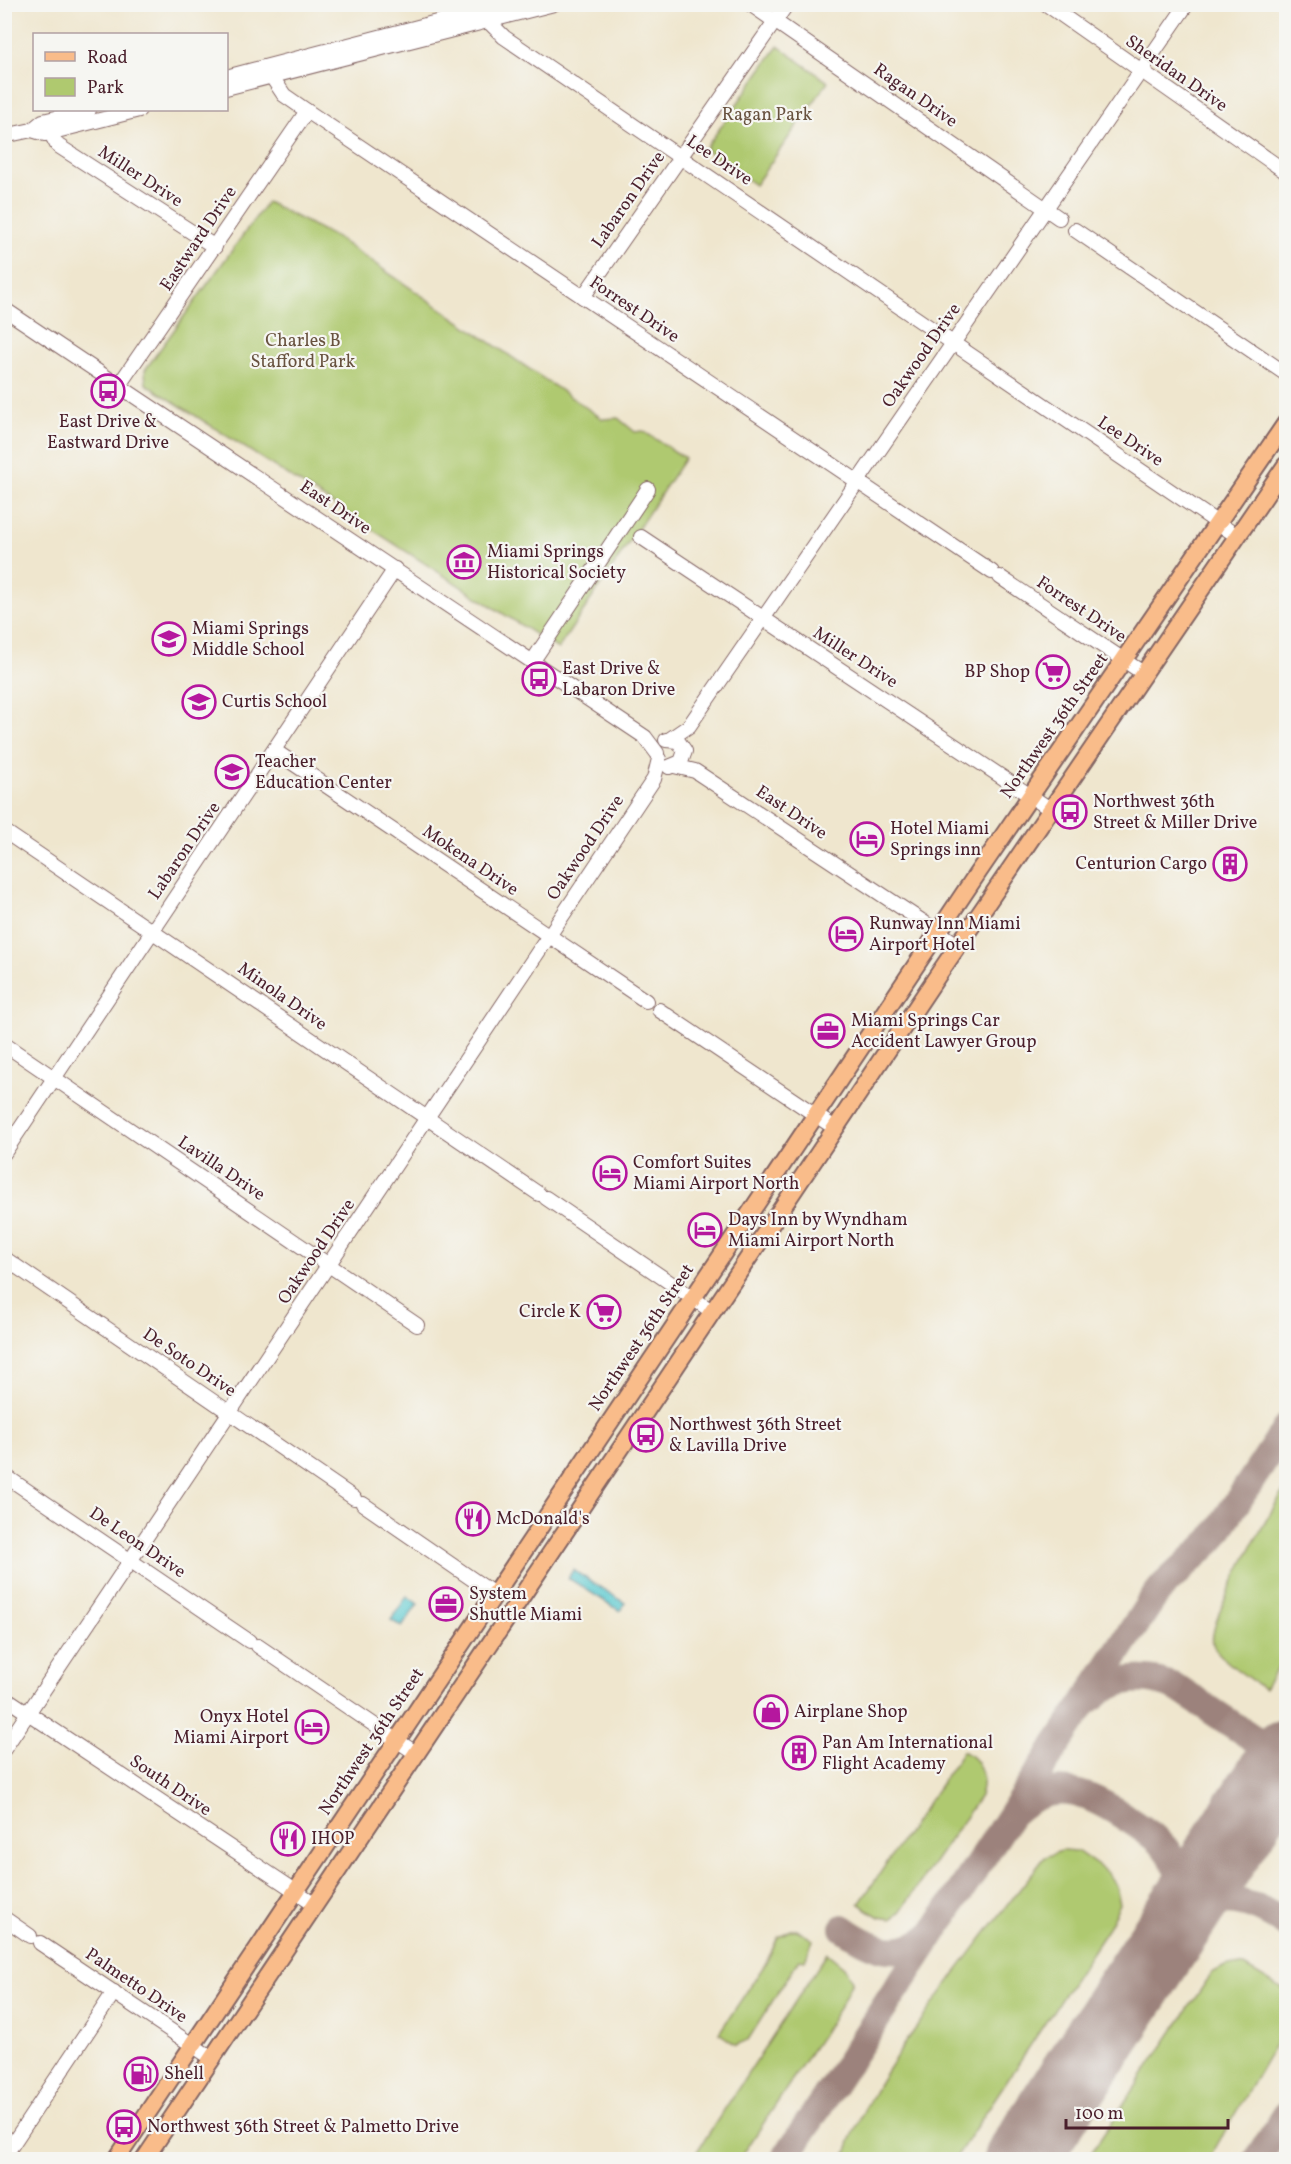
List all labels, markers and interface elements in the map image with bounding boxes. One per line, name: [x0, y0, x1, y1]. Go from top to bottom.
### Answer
street label: Sheridan Drive: [1120, 29, 1232, 119]
legend: [33, 33, 228, 111]
text: Road: [87, 46, 128, 71]
street label: Ragan Drive: [868, 58, 962, 134]
text: Park: [87, 76, 124, 101]
park label: Ragan Park: [722, 103, 812, 128]
street label: Lee Drive: [681, 130, 757, 192]
street label: Miller Drive: [93, 140, 187, 214]
street label: Labaron Drive: [586, 146, 672, 254]
street label: Eastward Drive: [155, 181, 243, 297]
street label: Forrest Drive: [584, 271, 684, 349]
street label: Oakwood Drive: [877, 299, 967, 413]
park label: Charles B Stafford Park: [251, 329, 356, 375]
bus stop icon: East Drive & Eastward Drive: [90, 373, 126, 409]
place label: East Drive & Eastward Drive: [47, 410, 169, 456]
street label: Lee Drive: [1092, 411, 1168, 473]
street label: East Drive: [294, 475, 376, 541]
place label: Miami Springs Historical Society: [487, 540, 626, 586]
museum icon: Miami Springs Historical Society: [446, 544, 482, 580]
street label: Forrest Drive: [1031, 571, 1131, 649]
place label: Miami Springs Middle School: [192, 617, 309, 663]
school or university icon: Miami Springs Middle School: [151, 621, 187, 657]
street label: Miller Drive: [808, 621, 902, 695]
street label: Northwest 36th Street: [995, 648, 1115, 804]
supermarket icon: BP Shop: [1035, 654, 1071, 690]
place label: East Drive & Labaron Drive: [562, 657, 675, 703]
place label: BP Shop: [964, 660, 1030, 685]
bus stop icon: East Drive & Labaron Drive: [521, 661, 557, 697]
school or university icon: Curtis School: [181, 684, 217, 720]
place label: Curtis School: [222, 690, 327, 715]
place label: Teacher Education Center: [255, 750, 392, 796]
school or university icon: Teacher Education Center: [214, 754, 250, 790]
street label: East Drive: [750, 780, 832, 846]
street label: Oakwood Drive: [541, 790, 631, 906]
place label: Northwest 36th Street & Miller Drive: [1093, 790, 1257, 836]
bus stop icon: Northwest 36th Street & Miller Drive: [1052, 794, 1088, 830]
street label: Labaron Drive: [143, 797, 227, 905]
place label: Hotel Miami Springs inn: [890, 817, 989, 863]
street label: Mokena Drive: [417, 820, 523, 902]
hotel icon: Hotel Miami Springs inn: [849, 821, 885, 857]
building icon: Centurion Cargo: [1212, 846, 1248, 882]
place label: Centurion Cargo: [1076, 852, 1207, 877]
place label: Runway Inn Miami Airport Hotel: [869, 912, 1021, 958]
hotel icon: Runway Inn Miami Airport Hotel: [828, 916, 864, 952]
street label: Minola Drive: [232, 957, 332, 1037]
place label: Miami Springs Car Accident Lawyer Group: [851, 1009, 1037, 1055]
office icon: Miami Springs Car Accident Lawyer Group: [810, 1013, 846, 1049]
street label: Lavilla Drive: [172, 1130, 270, 1208]
place label: Comfort Suites Miami Airport North: [633, 1151, 800, 1197]
hotel icon: Comfort Suites Miami Airport North: [592, 1155, 628, 1191]
street label: Oakwood Drive: [272, 1194, 362, 1310]
place label: Days Inn by Wyndham Miami Airport North: [728, 1208, 908, 1254]
hotel icon: Days Inn by Wyndham Miami Airport North: [687, 1212, 723, 1248]
street label: Northwest 36th Street: [583, 1259, 701, 1417]
supermarket icon: Circle K: [586, 1294, 622, 1330]
place label: Circle K: [519, 1300, 581, 1325]
street label: De Soto Drive: [137, 1322, 241, 1404]
place label: Northwest 36th Street & Lavilla Drive: [669, 1413, 842, 1459]
bus stop icon: Northwest 36th Street & Lavilla Drive: [628, 1417, 664, 1453]
street label: De Leon Drive: [84, 1501, 190, 1585]
restaurant icon: McDonald's: [455, 1501, 491, 1537]
place label: McDonald's: [496, 1507, 590, 1532]
place label: System Shuttle Miami: [469, 1582, 582, 1628]
office icon: System Shuttle Miami: [428, 1586, 464, 1622]
street label: Northwest 36th Street: [313, 1663, 431, 1821]
shop icon: Airplane Shop: [753, 1694, 789, 1730]
place label: Airplane Shop: [794, 1700, 908, 1725]
place label: Onyx Hotel Miami Airport: [174, 1705, 289, 1751]
hotel icon: Onyx Hotel Miami Airport: [294, 1709, 330, 1745]
place label: Pan Am International Flight Academy: [822, 1731, 993, 1777]
building icon: Pan Am International Flight Academy: [781, 1735, 817, 1771]
street label: South Drive: [124, 1749, 216, 1823]
restaurant icon: IHOP: [270, 1821, 306, 1857]
place label: IHOP: [311, 1827, 355, 1852]
street label: Palmetto Drive: [80, 1942, 192, 2030]
fuel station icon: Shell: [123, 2056, 159, 2092]
place label: Shell: [164, 2062, 204, 2087]
scale bar: [1066, 2092, 1228, 2130]
text: 100 m: [1075, 2102, 1124, 2127]
bus stop icon: Northwest 36th Street & Palmetto Drive: [106, 2109, 142, 2145]
place label: Northwest 36th Street & Palmetto Drive: [147, 2115, 459, 2140]

